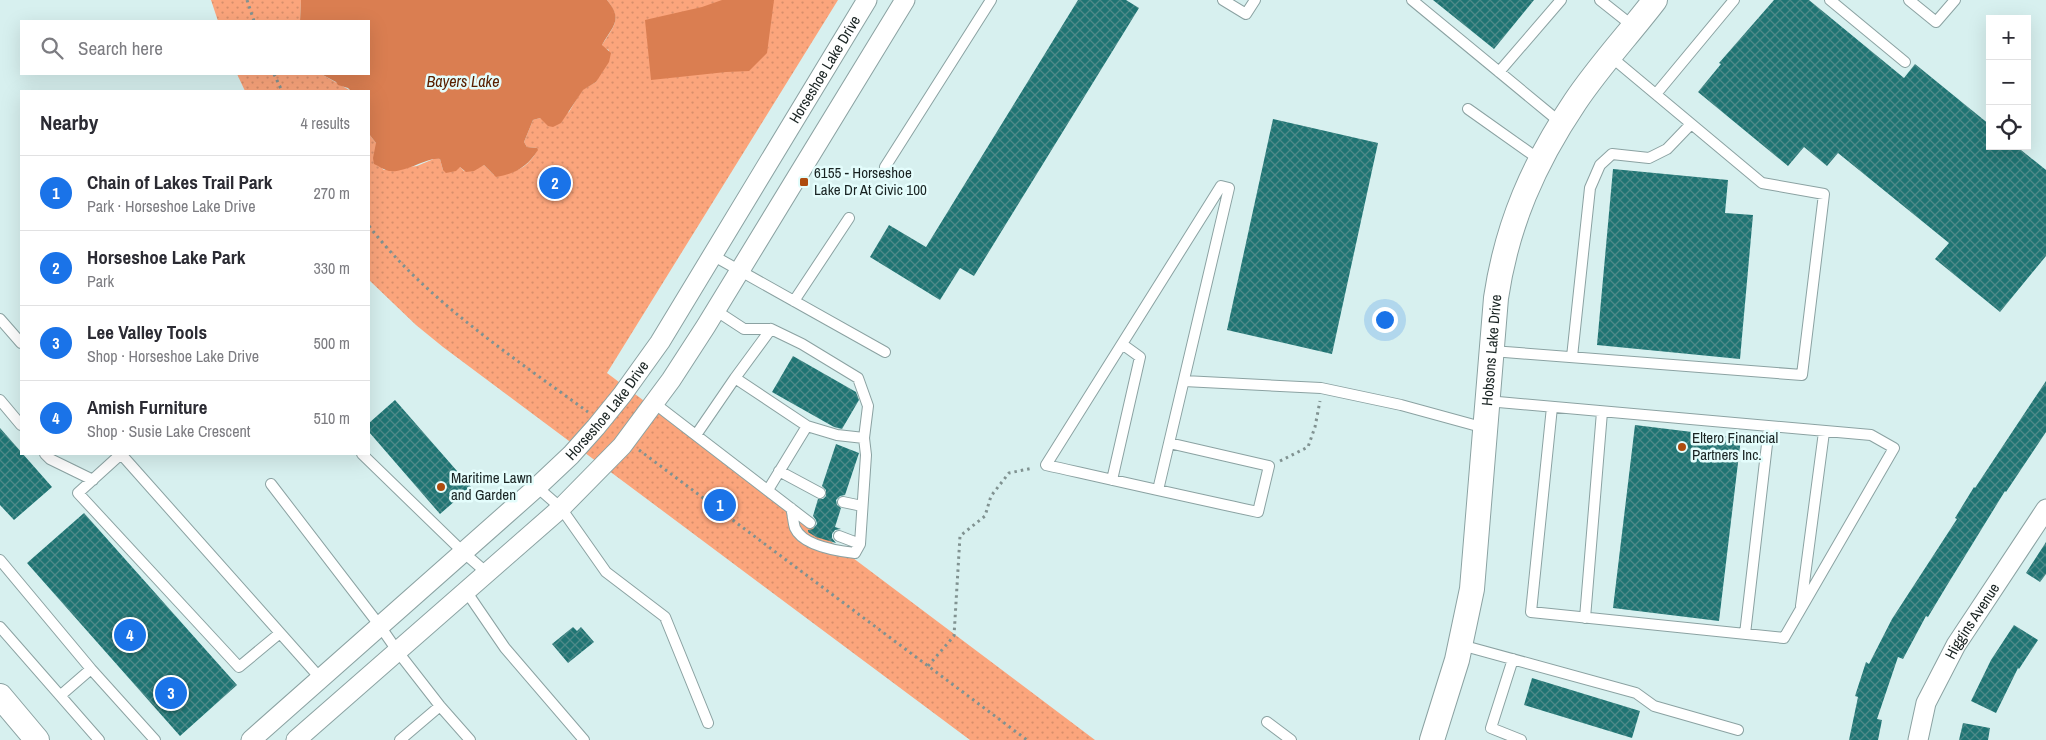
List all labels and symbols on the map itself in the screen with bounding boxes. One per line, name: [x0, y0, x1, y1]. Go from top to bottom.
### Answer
street label: Horseshoe Lake Drive: [784, 11, 865, 127]
water label: Bayers Lake: [427, 70, 499, 92]
place label: 6155 - Horseshoe Lake Dr At Civic 100: [814, 162, 927, 200]
pin: 2: [539, 164, 571, 202]
marker: 6155 - Horseshoe Lake Dr At Civic 100: [798, 176, 810, 188]
street label: Hobsons Lake Drive: [1476, 294, 1506, 407]
your location: [1372, 307, 1398, 333]
street label: Horseshoe Lake Drive: [560, 356, 653, 464]
place label: Eltero Financial Partners Inc.: [1692, 427, 1778, 465]
marker: Eltero Financial Partners Inc.: [1676, 441, 1688, 453]
place label: Maritime Lawn and Garden: [451, 467, 532, 505]
marker: Maritime Lawn and Garden: [435, 481, 447, 493]
pin: 1: [704, 486, 736, 524]
street label: Higgins Avenue: [1940, 579, 2004, 662]
pin: 4: [114, 616, 146, 654]
pin: 3: [155, 674, 187, 712]

